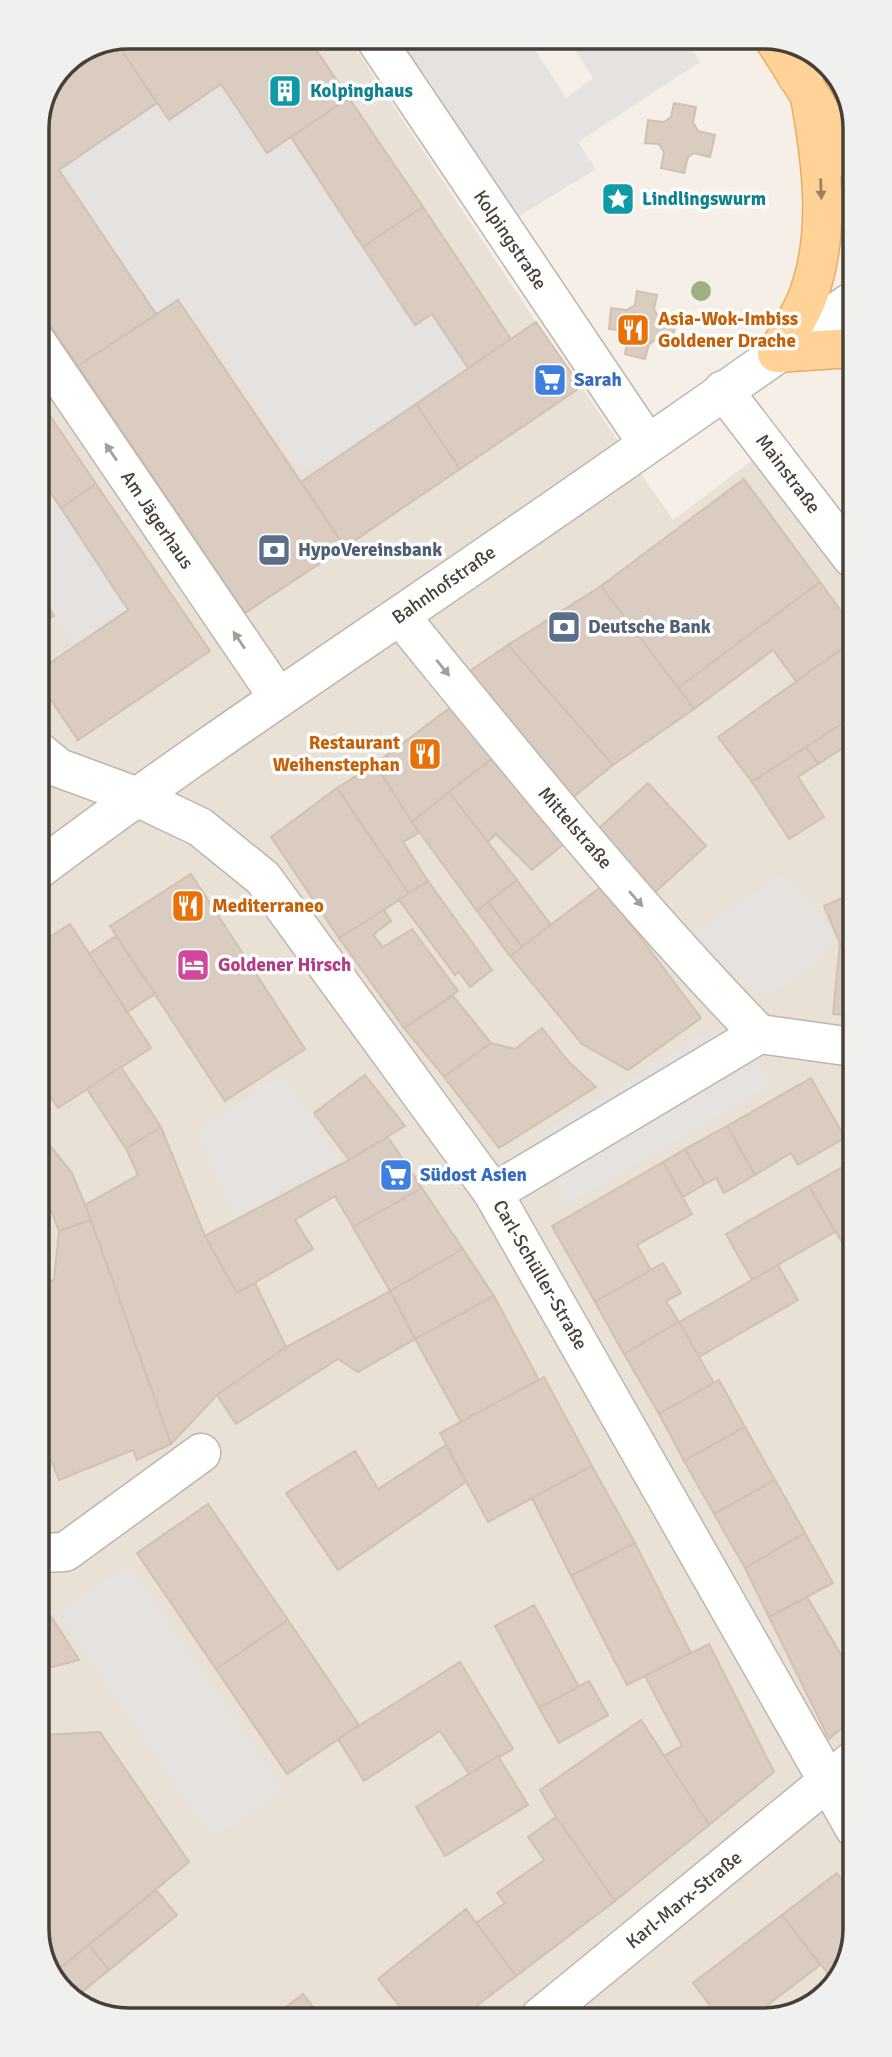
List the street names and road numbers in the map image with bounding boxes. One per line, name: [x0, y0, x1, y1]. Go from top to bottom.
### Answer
street label: Kolpingstraße: [468, 186, 552, 294]
street label: Mainstraße: [750, 429, 826, 519]
street label: Am Jägerhaus: [115, 466, 199, 574]
street label: Bahnhofstraße: [387, 540, 501, 630]
street label: Mittelstraße: [533, 782, 617, 874]
street label: Carl-Schüller-Straße: [487, 1196, 593, 1354]
street label: Karl-Marx-Straße: [621, 1846, 747, 1954]

